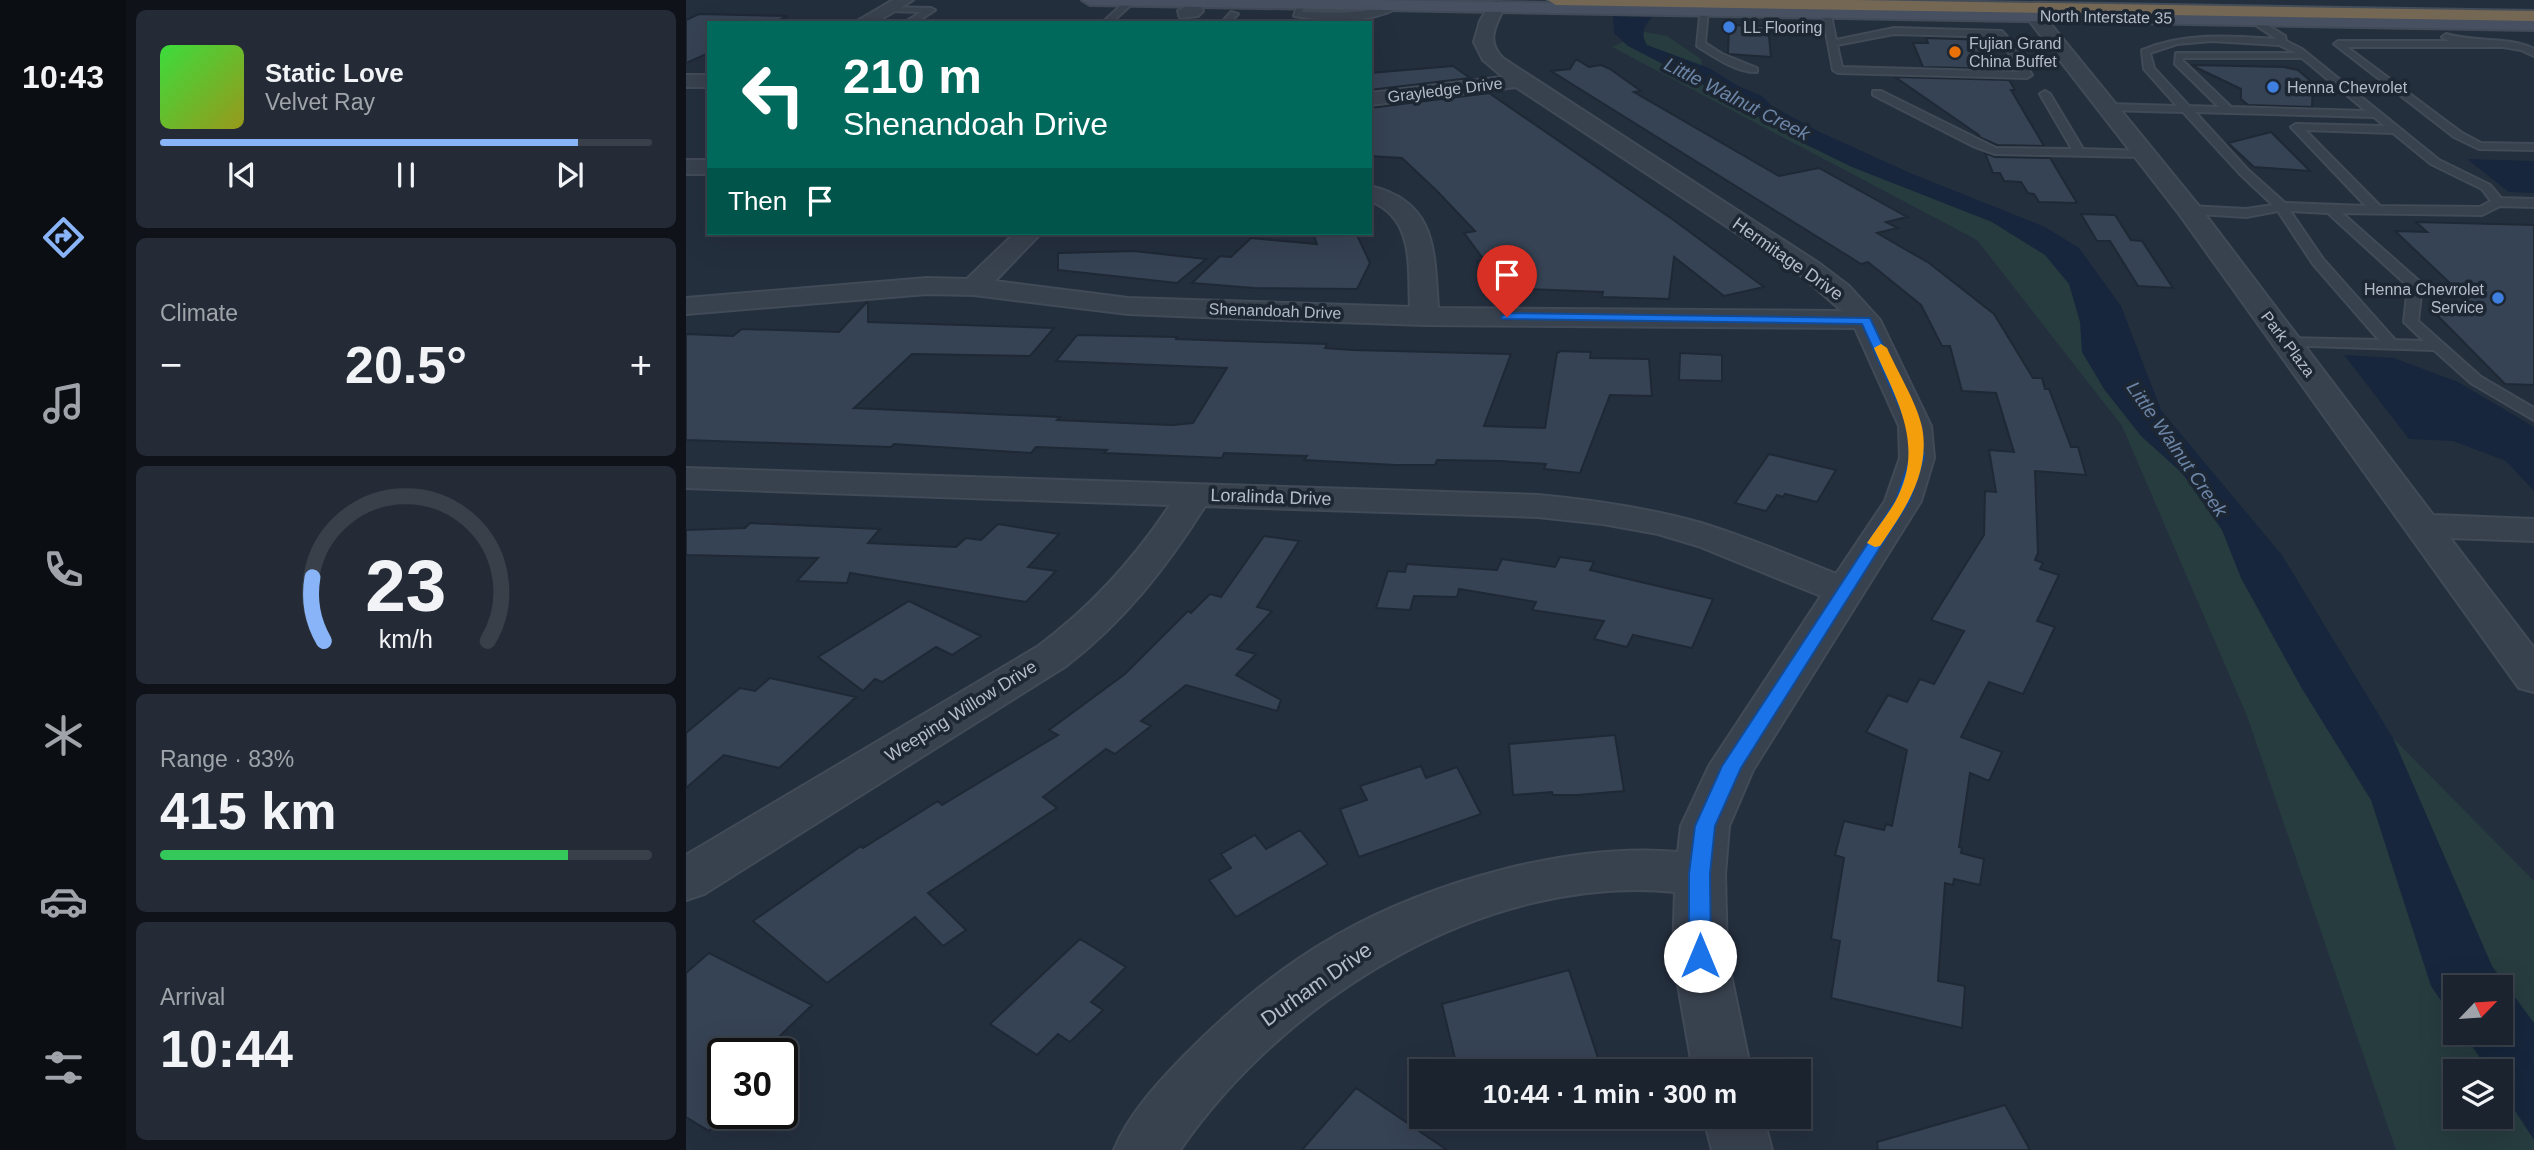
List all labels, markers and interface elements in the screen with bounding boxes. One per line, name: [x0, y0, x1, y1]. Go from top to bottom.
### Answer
street label: North Interstate 35: [2040, 7, 2172, 27]
marker: LL Flooring: [1721, 19, 1737, 35]
place label: LL Flooring: [1743, 19, 1822, 36]
place label: Fujian Grand China Buffet: [1969, 35, 2062, 70]
marker: Fujian Grand China Buffet: [1947, 44, 1963, 60]
icon: left: [728, 49, 819, 140]
text: 210 m: [843, 49, 982, 103]
water label: Little Walnut Creek: [1661, 53, 1814, 145]
text: Static Love: [265, 58, 404, 88]
text: 10:43: [22, 59, 104, 95]
street label: Grayledge Drive: [1387, 75, 1504, 105]
marker: Henna Chevrolet: [2265, 79, 2281, 95]
place label: Henna Chevrolet: [2287, 79, 2408, 96]
text: Velvet Ray: [265, 89, 375, 115]
text: Shenandoah Drive: [843, 106, 1108, 142]
icon: previous: [223, 156, 261, 194]
icon: pause: [387, 156, 425, 194]
icon: next: [551, 156, 589, 194]
icon: arrive: [801, 182, 839, 220]
text: Then: [728, 186, 787, 216]
icon: directions: [39, 213, 88, 262]
street label: Hermitage Drive: [1729, 214, 1847, 304]
pin: [1477, 245, 1537, 317]
icon: arrive: [1488, 256, 1526, 294]
place label: Henna Chevrolet Service: [2364, 281, 2485, 316]
marker: Henna Chevrolet Service: [2490, 290, 2506, 306]
text: Climate: [160, 300, 238, 326]
street label: Shenandoah Drive: [1208, 300, 1342, 322]
street label: Park Plaza: [2258, 308, 2318, 380]
text: 20.5°: [345, 336, 467, 394]
text: −: [160, 344, 182, 386]
text: +: [630, 344, 652, 386]
water label: Little Walnut Creek: [2122, 377, 2232, 522]
icon: music: [39, 379, 88, 428]
street label: Loralinda Drive: [1210, 485, 1332, 509]
icon: phone: [39, 545, 88, 594]
text: 23: [366, 545, 446, 626]
text: km/h: [379, 625, 433, 653]
street label: Weeping Willow Drive: [882, 656, 1040, 766]
icon: climate: [39, 711, 88, 760]
text: Range · 83%: [160, 746, 294, 772]
text: 415 km: [160, 782, 336, 840]
icon: car: [39, 877, 88, 926]
position arrow: [1663, 919, 1737, 993]
street label: Durham Drive: [1256, 937, 1376, 1031]
north arrow: [2443, 975, 2513, 1045]
map controls: [2443, 975, 2513, 1129]
text: Arrival: [160, 984, 225, 1010]
text: 10:44: [160, 1020, 293, 1078]
speed limit sign: 30: [707, 1038, 798, 1129]
icon: filters: [39, 1043, 88, 1092]
button: layers: [2443, 1059, 2513, 1129]
text: 10:44 · 1 min · 300 m: [1483, 1079, 1737, 1109]

